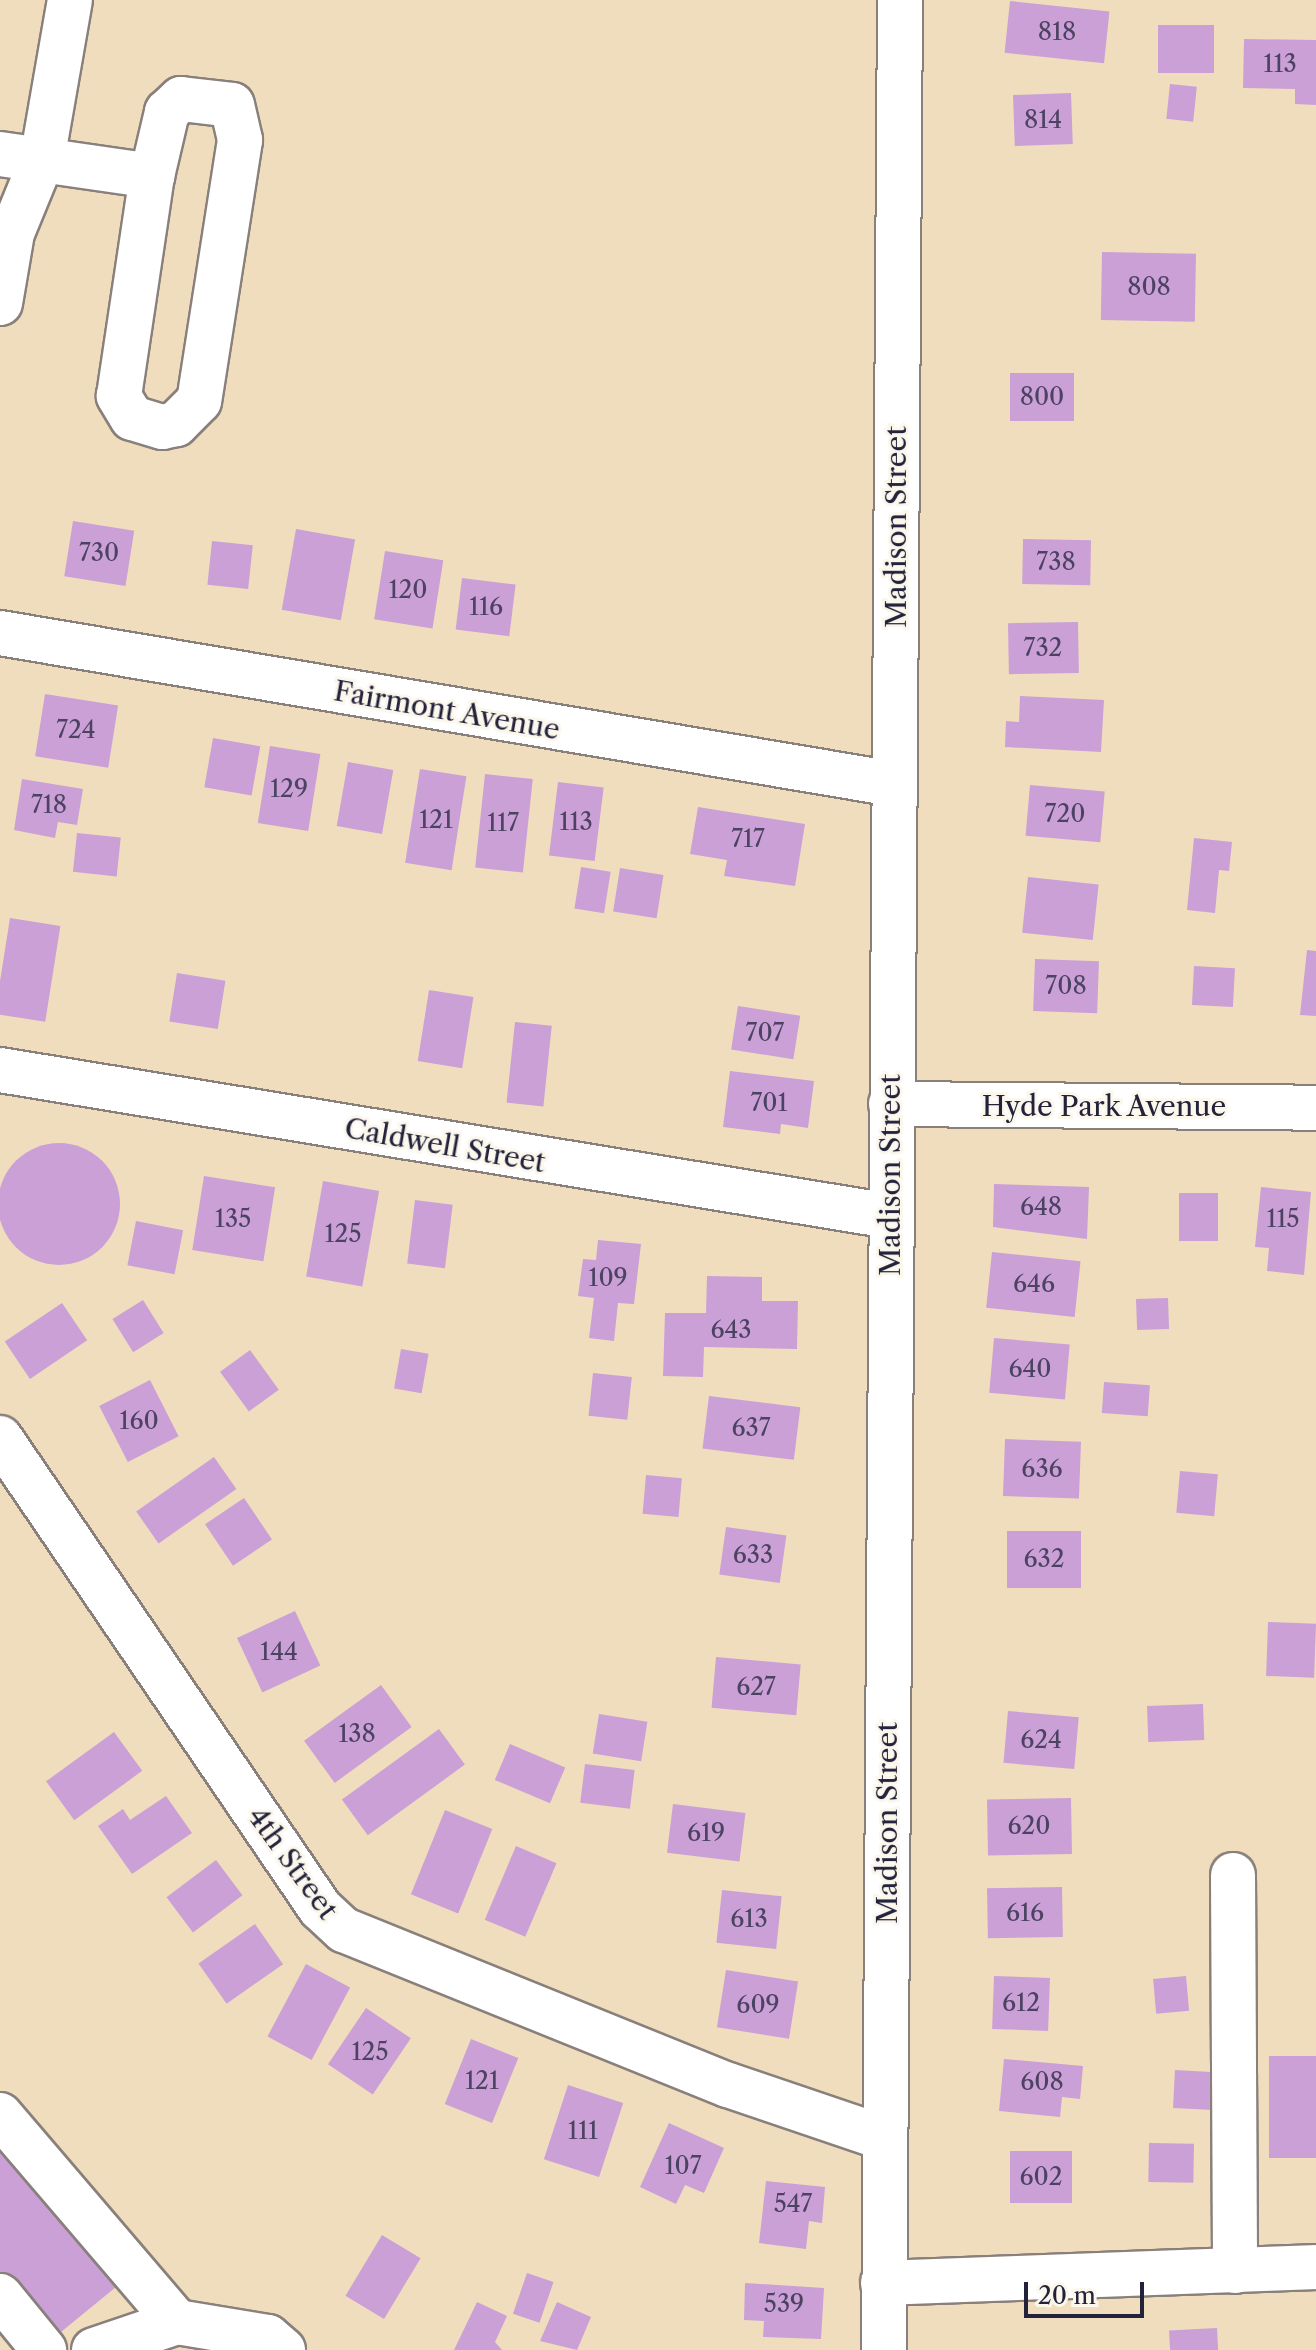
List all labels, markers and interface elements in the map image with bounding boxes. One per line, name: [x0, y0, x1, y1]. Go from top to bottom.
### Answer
house number: 818: [1038, 18, 1076, 46]
house number: 113: [1263, 50, 1297, 78]
house number: 814: [1024, 106, 1062, 134]
house number: 808: [1127, 273, 1171, 301]
house number: 800: [1020, 383, 1064, 411]
street label: Madison Street: [879, 426, 913, 628]
house number: 730: [79, 539, 119, 567]
house number: 738: [1036, 548, 1076, 576]
house number: 120: [388, 576, 428, 604]
house number: 116: [469, 593, 503, 621]
house number: 732: [1024, 634, 1062, 662]
street label: Fairmont Avenue: [331, 673, 563, 747]
house number: 724: [56, 716, 96, 744]
house number: 129: [270, 775, 308, 803]
house number: 718: [31, 791, 67, 819]
house number: 720: [1045, 800, 1085, 828]
house number: 121: [419, 806, 453, 834]
house number: 113: [559, 808, 593, 836]
house number: 117: [487, 809, 519, 837]
house number: 717: [731, 825, 765, 853]
house number: 708: [1045, 972, 1087, 1000]
house number: 707: [746, 1019, 784, 1047]
street label: Madison Street: [873, 1074, 907, 1276]
house number: 701: [750, 1089, 788, 1117]
street label: Hyde Park Avenue: [981, 1089, 1227, 1123]
street label: Caldwell Street: [342, 1111, 548, 1179]
house number: 648: [1020, 1193, 1062, 1221]
house number: 135: [215, 1205, 251, 1233]
house number: 115: [1266, 1205, 1300, 1233]
house number: 125: [325, 1220, 361, 1248]
house number: 109: [588, 1264, 628, 1292]
house number: 646: [1013, 1270, 1055, 1298]
house number: 643: [710, 1316, 752, 1344]
house number: 640: [1008, 1355, 1052, 1383]
house number: 160: [119, 1407, 159, 1435]
house number: 637: [731, 1414, 771, 1442]
house number: 636: [1021, 1455, 1063, 1483]
house number: 633: [733, 1541, 773, 1569]
house number: 632: [1023, 1545, 1065, 1573]
house number: 144: [260, 1638, 298, 1666]
house number: 627: [736, 1673, 776, 1701]
house number: 138: [338, 1720, 376, 1748]
street label: Madison Street: [870, 1722, 904, 1924]
house number: 624: [1020, 1726, 1062, 1754]
street label: 4th Street: [241, 1800, 345, 1926]
house number: 620: [1007, 1812, 1051, 1840]
house number: 619: [687, 1819, 725, 1847]
house number: 616: [1006, 1899, 1044, 1927]
house number: 613: [730, 1905, 768, 1933]
house number: 612: [1002, 1989, 1040, 2017]
house number: 609: [736, 1991, 780, 2019]
house number: 125: [352, 2038, 388, 2066]
house number: 121: [465, 2067, 499, 2095]
house number: 608: [1020, 2068, 1064, 2096]
house number: 111: [568, 2117, 598, 2145]
house number: 107: [664, 2152, 702, 2180]
house number: 602: [1019, 2163, 1063, 2191]
house number: 547: [774, 2190, 812, 2218]
scale bar: [1028, 2266, 1148, 2316]
text: 20 m: [1038, 2281, 1096, 2310]
house number: 539: [764, 2290, 804, 2318]

